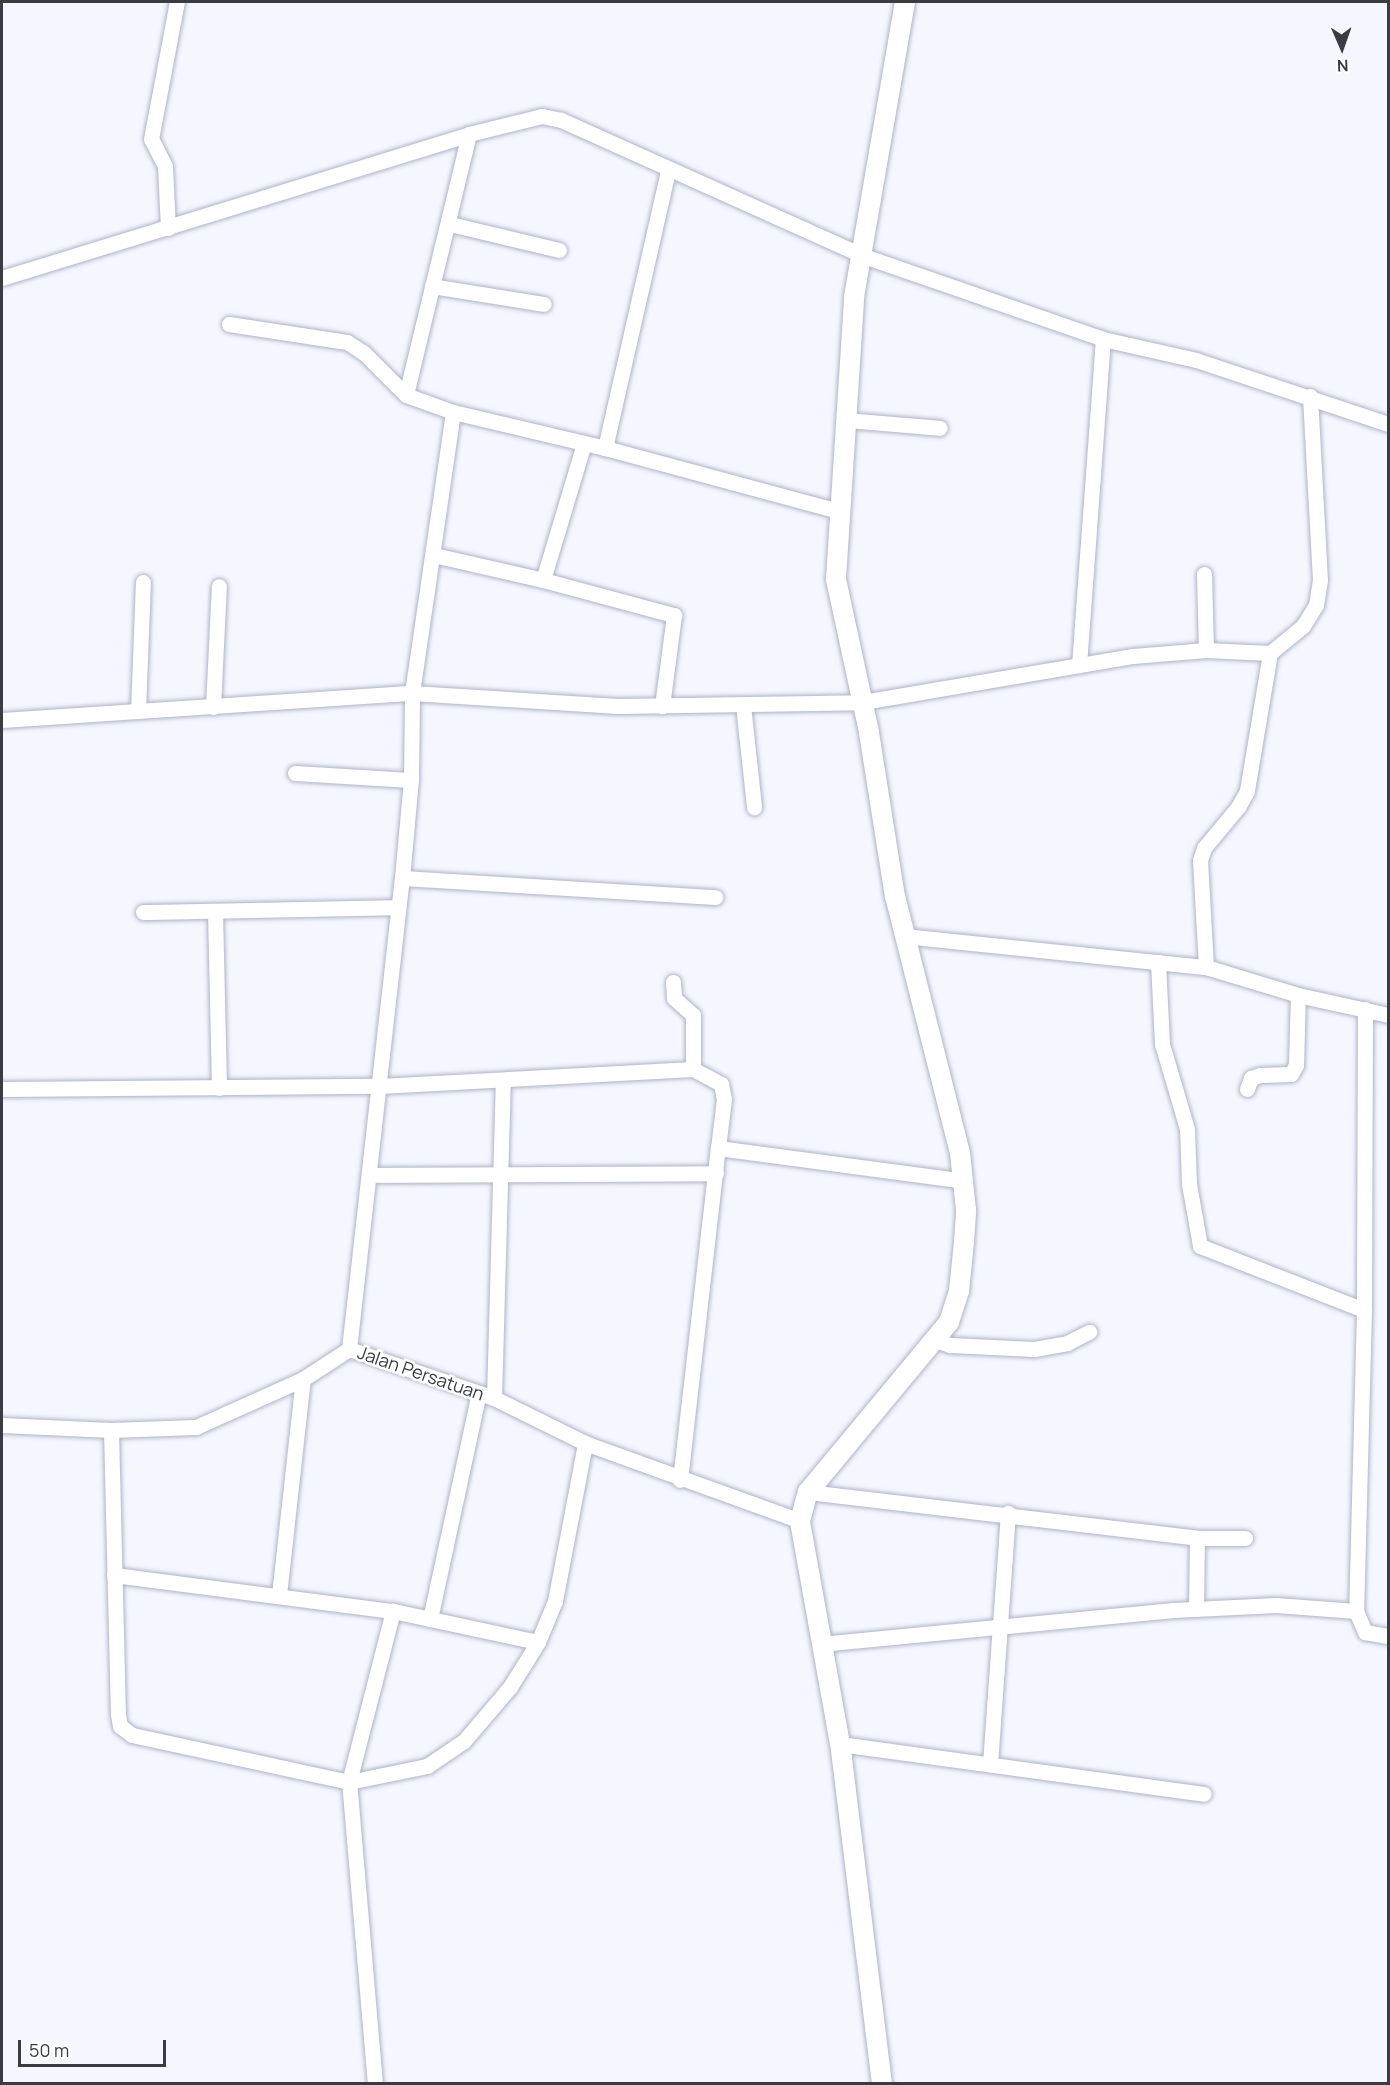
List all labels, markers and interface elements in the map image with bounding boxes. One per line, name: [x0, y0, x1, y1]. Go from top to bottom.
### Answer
north arrow: [1312, 18, 1372, 78]
text: N: [1336, 55, 1349, 77]
street label: Jalan Persatuan: [355, 1341, 487, 1405]
scale bar: [21, 2028, 170, 2066]
text: 50 m: [29, 2038, 69, 2062]

